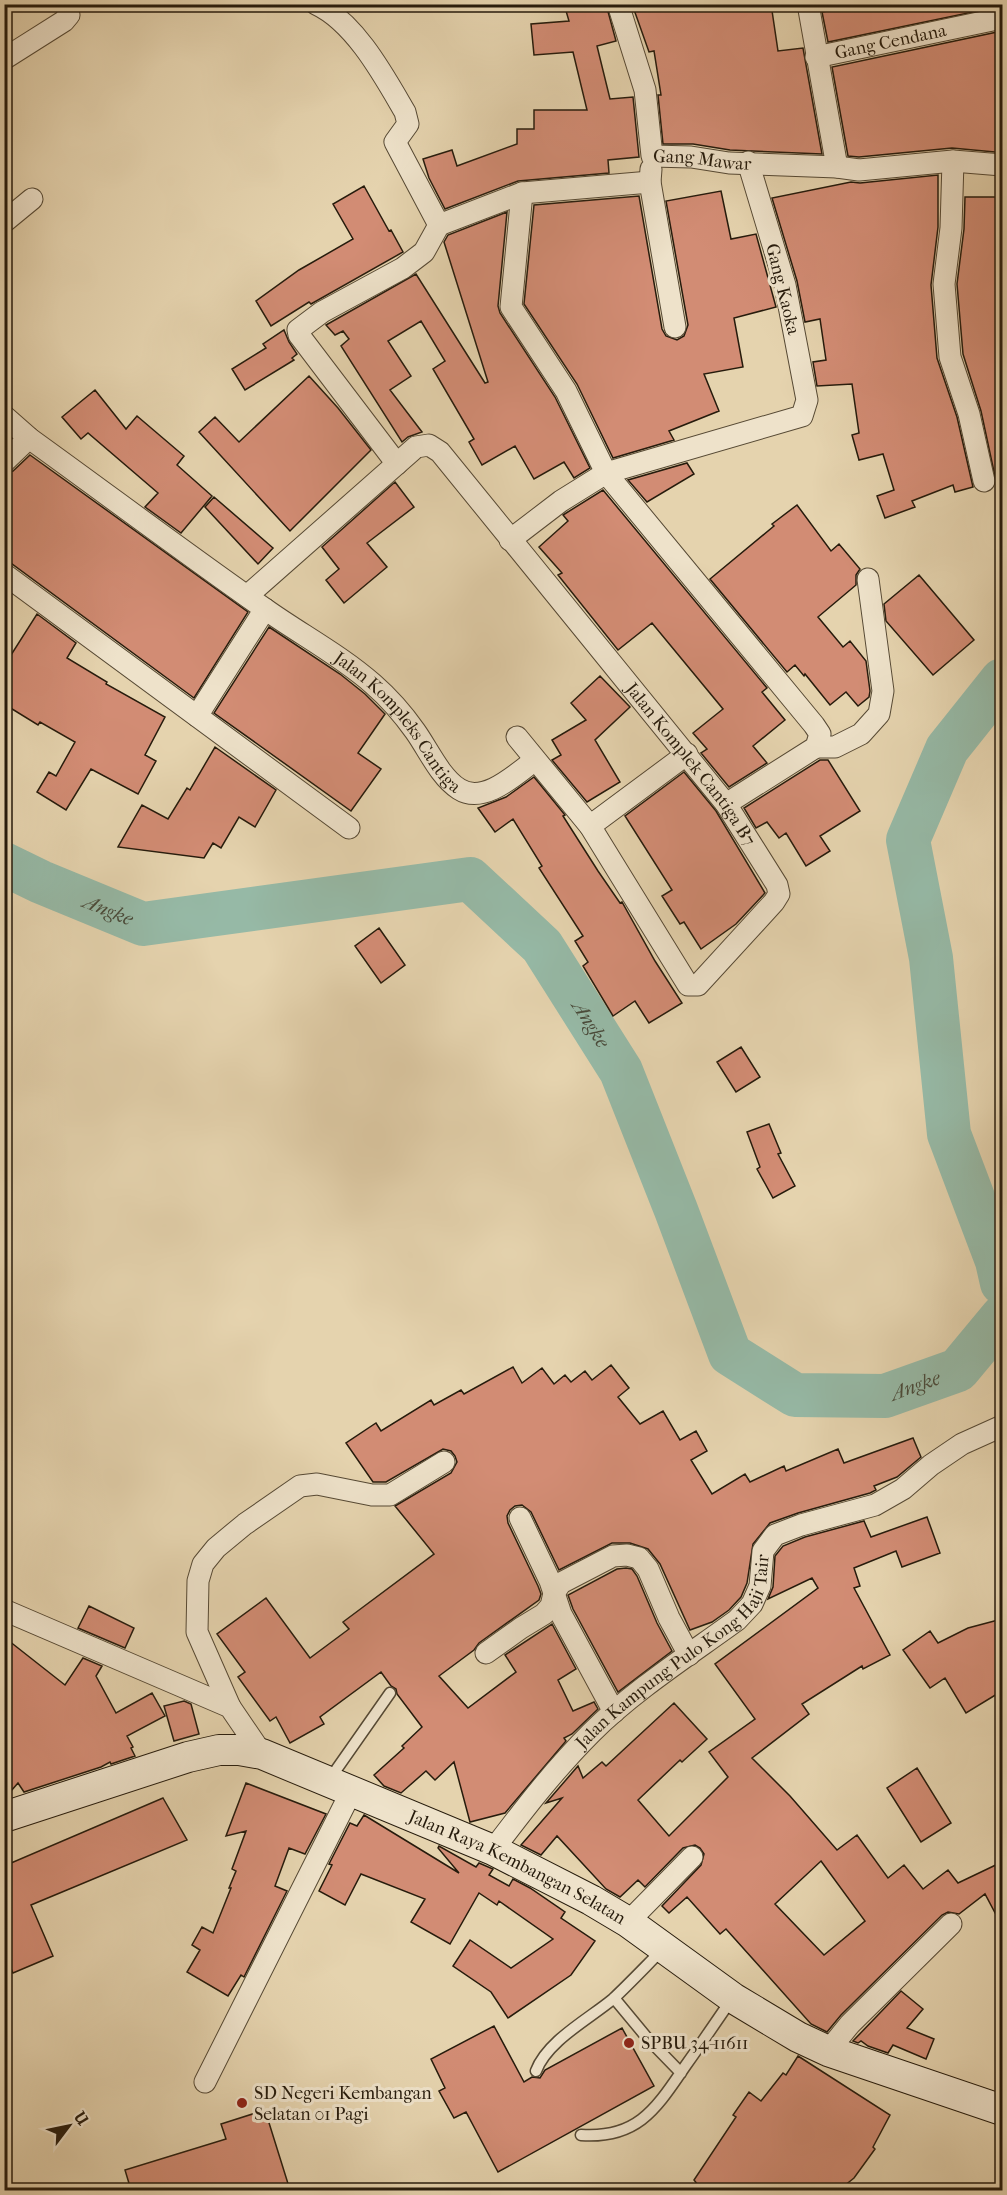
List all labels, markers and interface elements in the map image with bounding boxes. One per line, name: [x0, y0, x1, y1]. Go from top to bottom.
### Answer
street label: Gang Cendana: [833, 20, 949, 64]
street label: Gang Mawar: [653, 146, 752, 175]
street label: Gang Kaoka: [761, 241, 804, 338]
street label: Jalan Kompleks Cantiga: [328, 646, 465, 798]
street label: Jalan Komplek Cantiga B7: [620, 677, 760, 850]
water label: Angke: [77, 889, 137, 931]
water label: Angke: [566, 994, 615, 1053]
water label: Angke: [885, 1366, 944, 1406]
street label: Jalan Kampung Pulo Kong Haji Tair: [570, 1553, 774, 1755]
street label: Jalan Raya Kembangan Selatan: [403, 1805, 630, 1930]
place label: SPBU 34-11611: [641, 2033, 749, 2054]
marker: SPBU 34-11611: [622, 2036, 636, 2050]
place label: SD Negeri Kembangan Selatan 01 Pagi: [254, 2083, 432, 2125]
north arrow: [39, 2096, 99, 2156]
marker: SD Negeri Kembangan Selatan 01 Pagi: [235, 2096, 249, 2110]
text: U: [69, 2107, 93, 2129]

